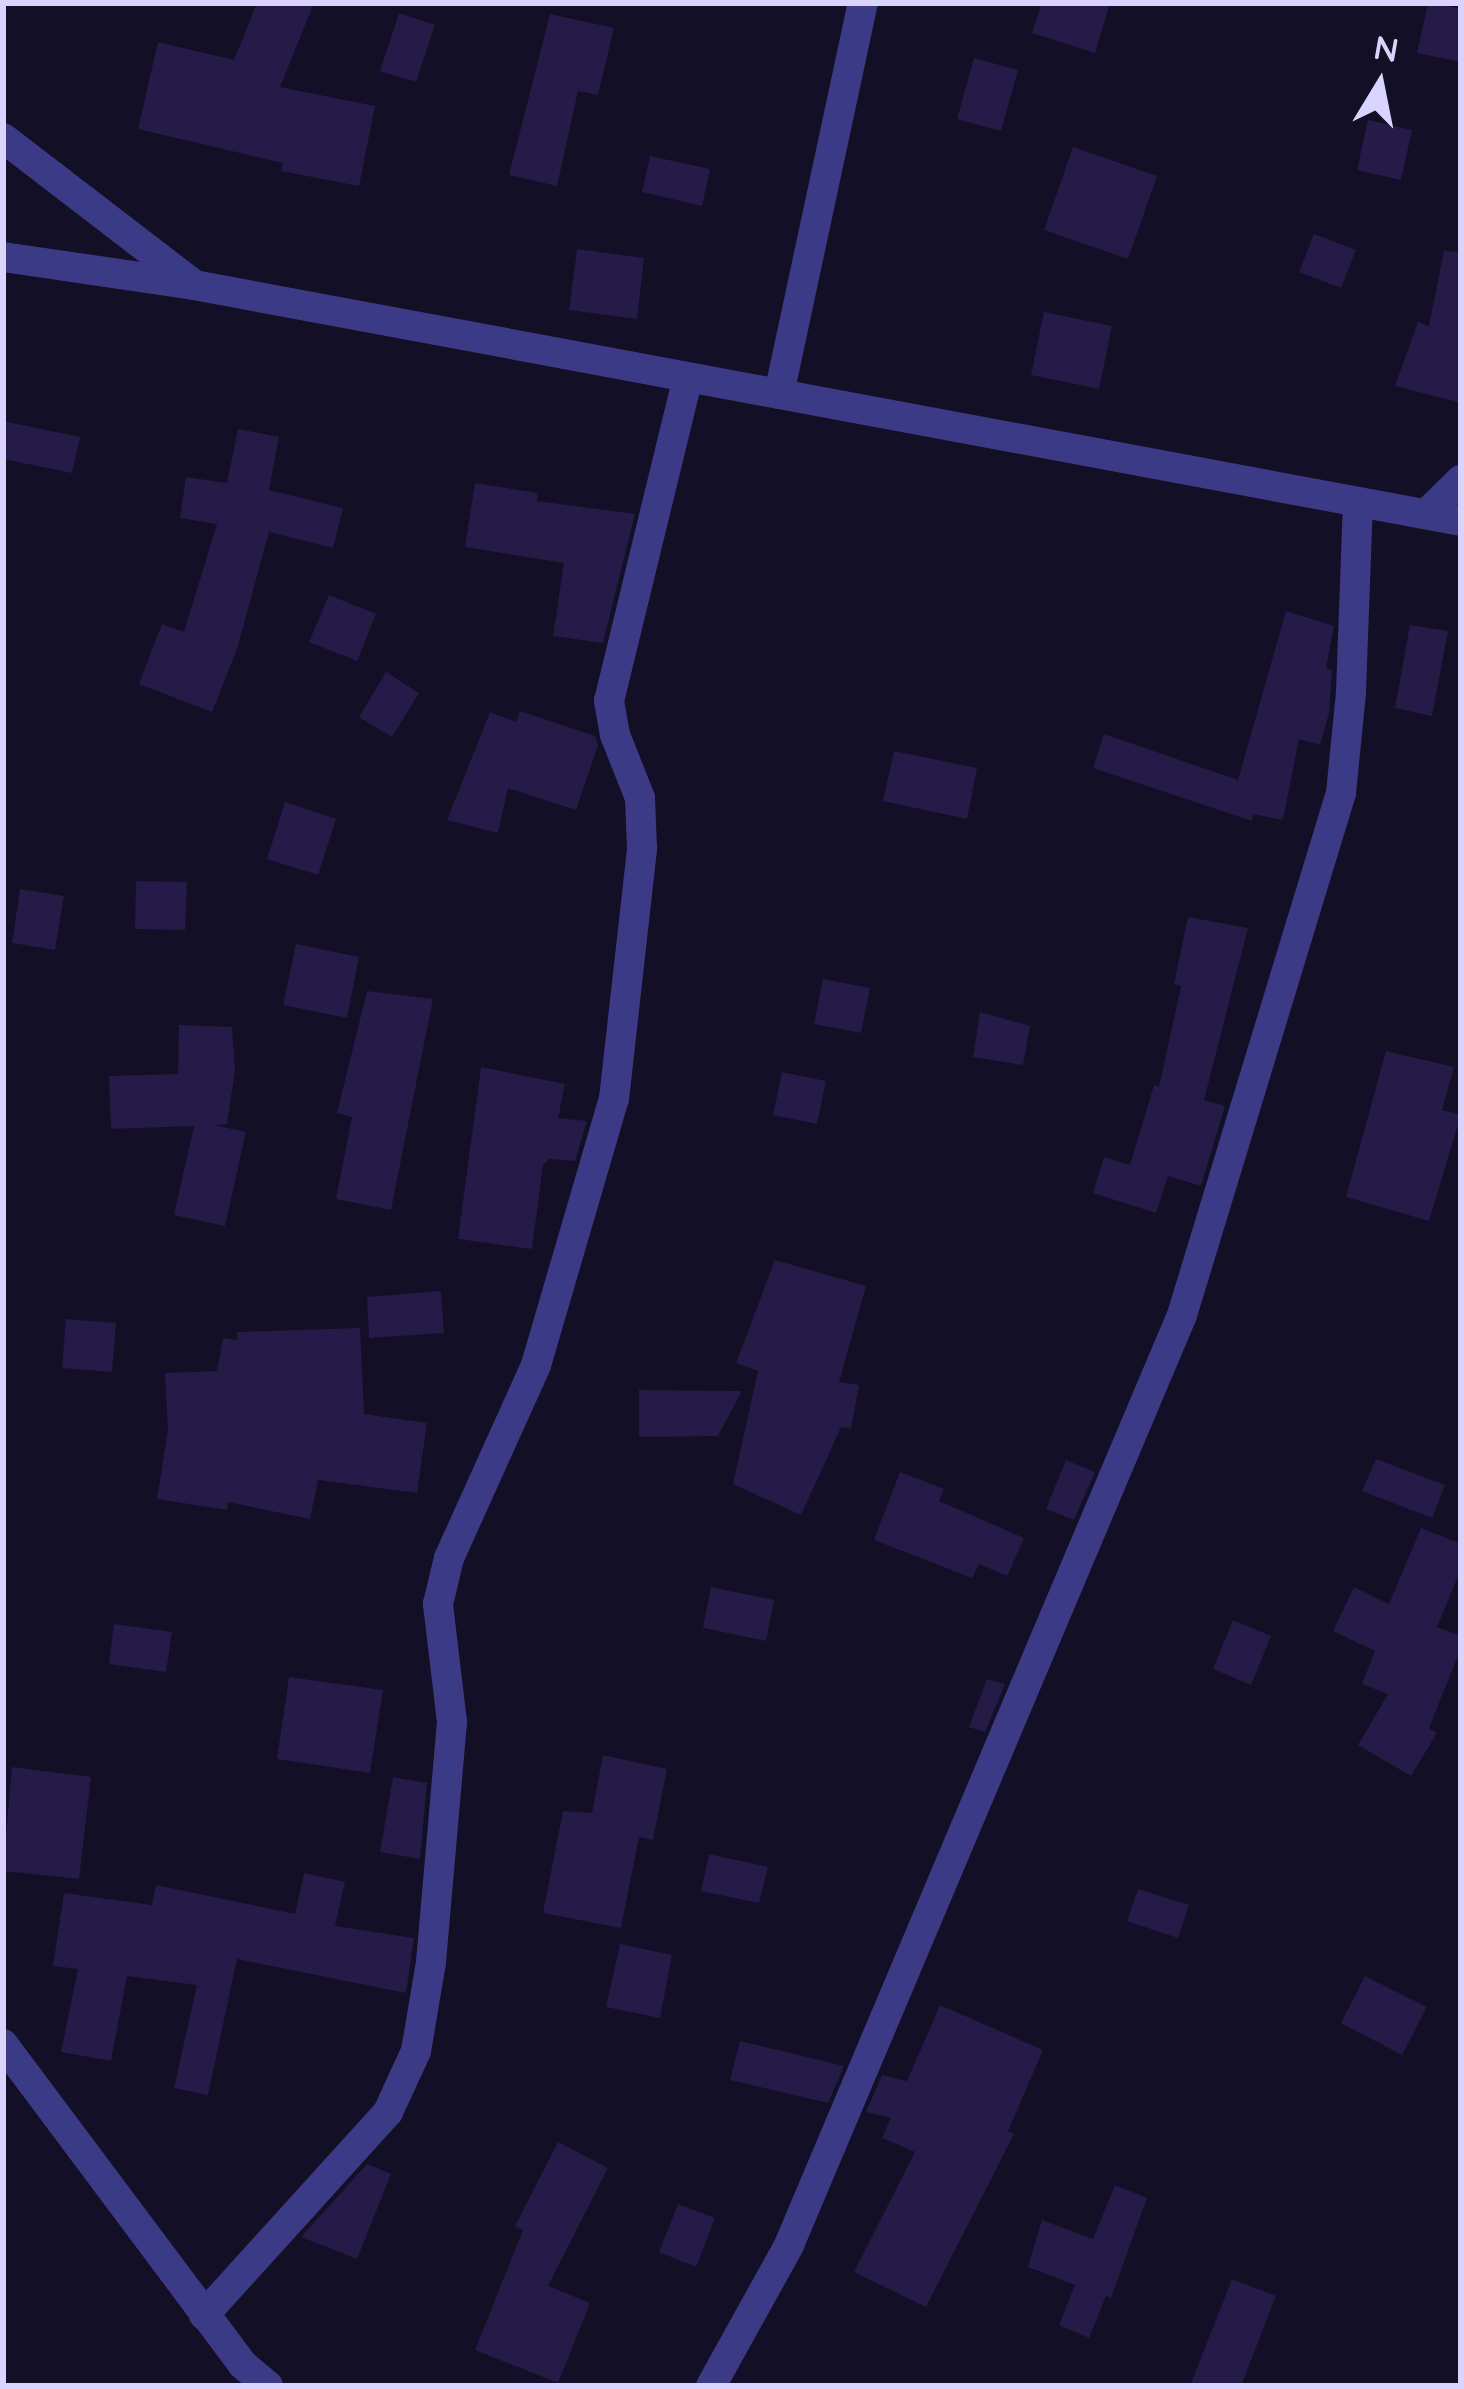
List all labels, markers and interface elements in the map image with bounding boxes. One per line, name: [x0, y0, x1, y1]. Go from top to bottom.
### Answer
north arrow: [1320, 24, 1440, 144]
text: N: [1371, 26, 1402, 70]

